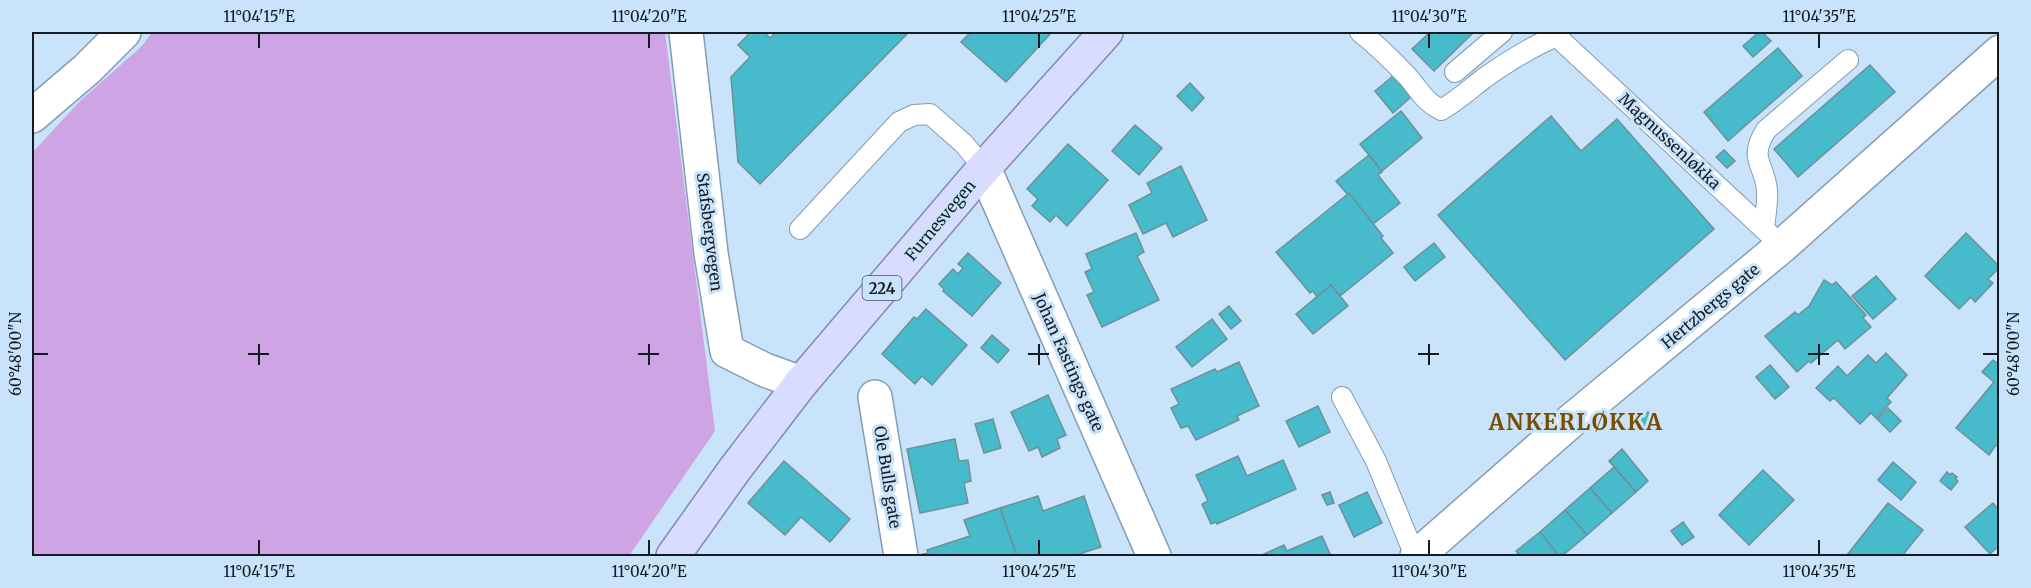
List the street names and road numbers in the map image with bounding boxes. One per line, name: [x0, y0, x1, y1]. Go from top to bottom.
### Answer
street label: Magnussenløkka: [1615, 89, 1725, 194]
street label: Stafsbergvegen: [693, 172, 727, 293]
street label: Furnesvegen: [900, 175, 980, 264]
street label: Hertzbergs gate: [1657, 259, 1763, 353]
road number: 224: [862, 276, 902, 300]
street label: Johan Fastings gate: [1029, 289, 1109, 434]
street label: Ole Bulls gate: [870, 424, 906, 530]

